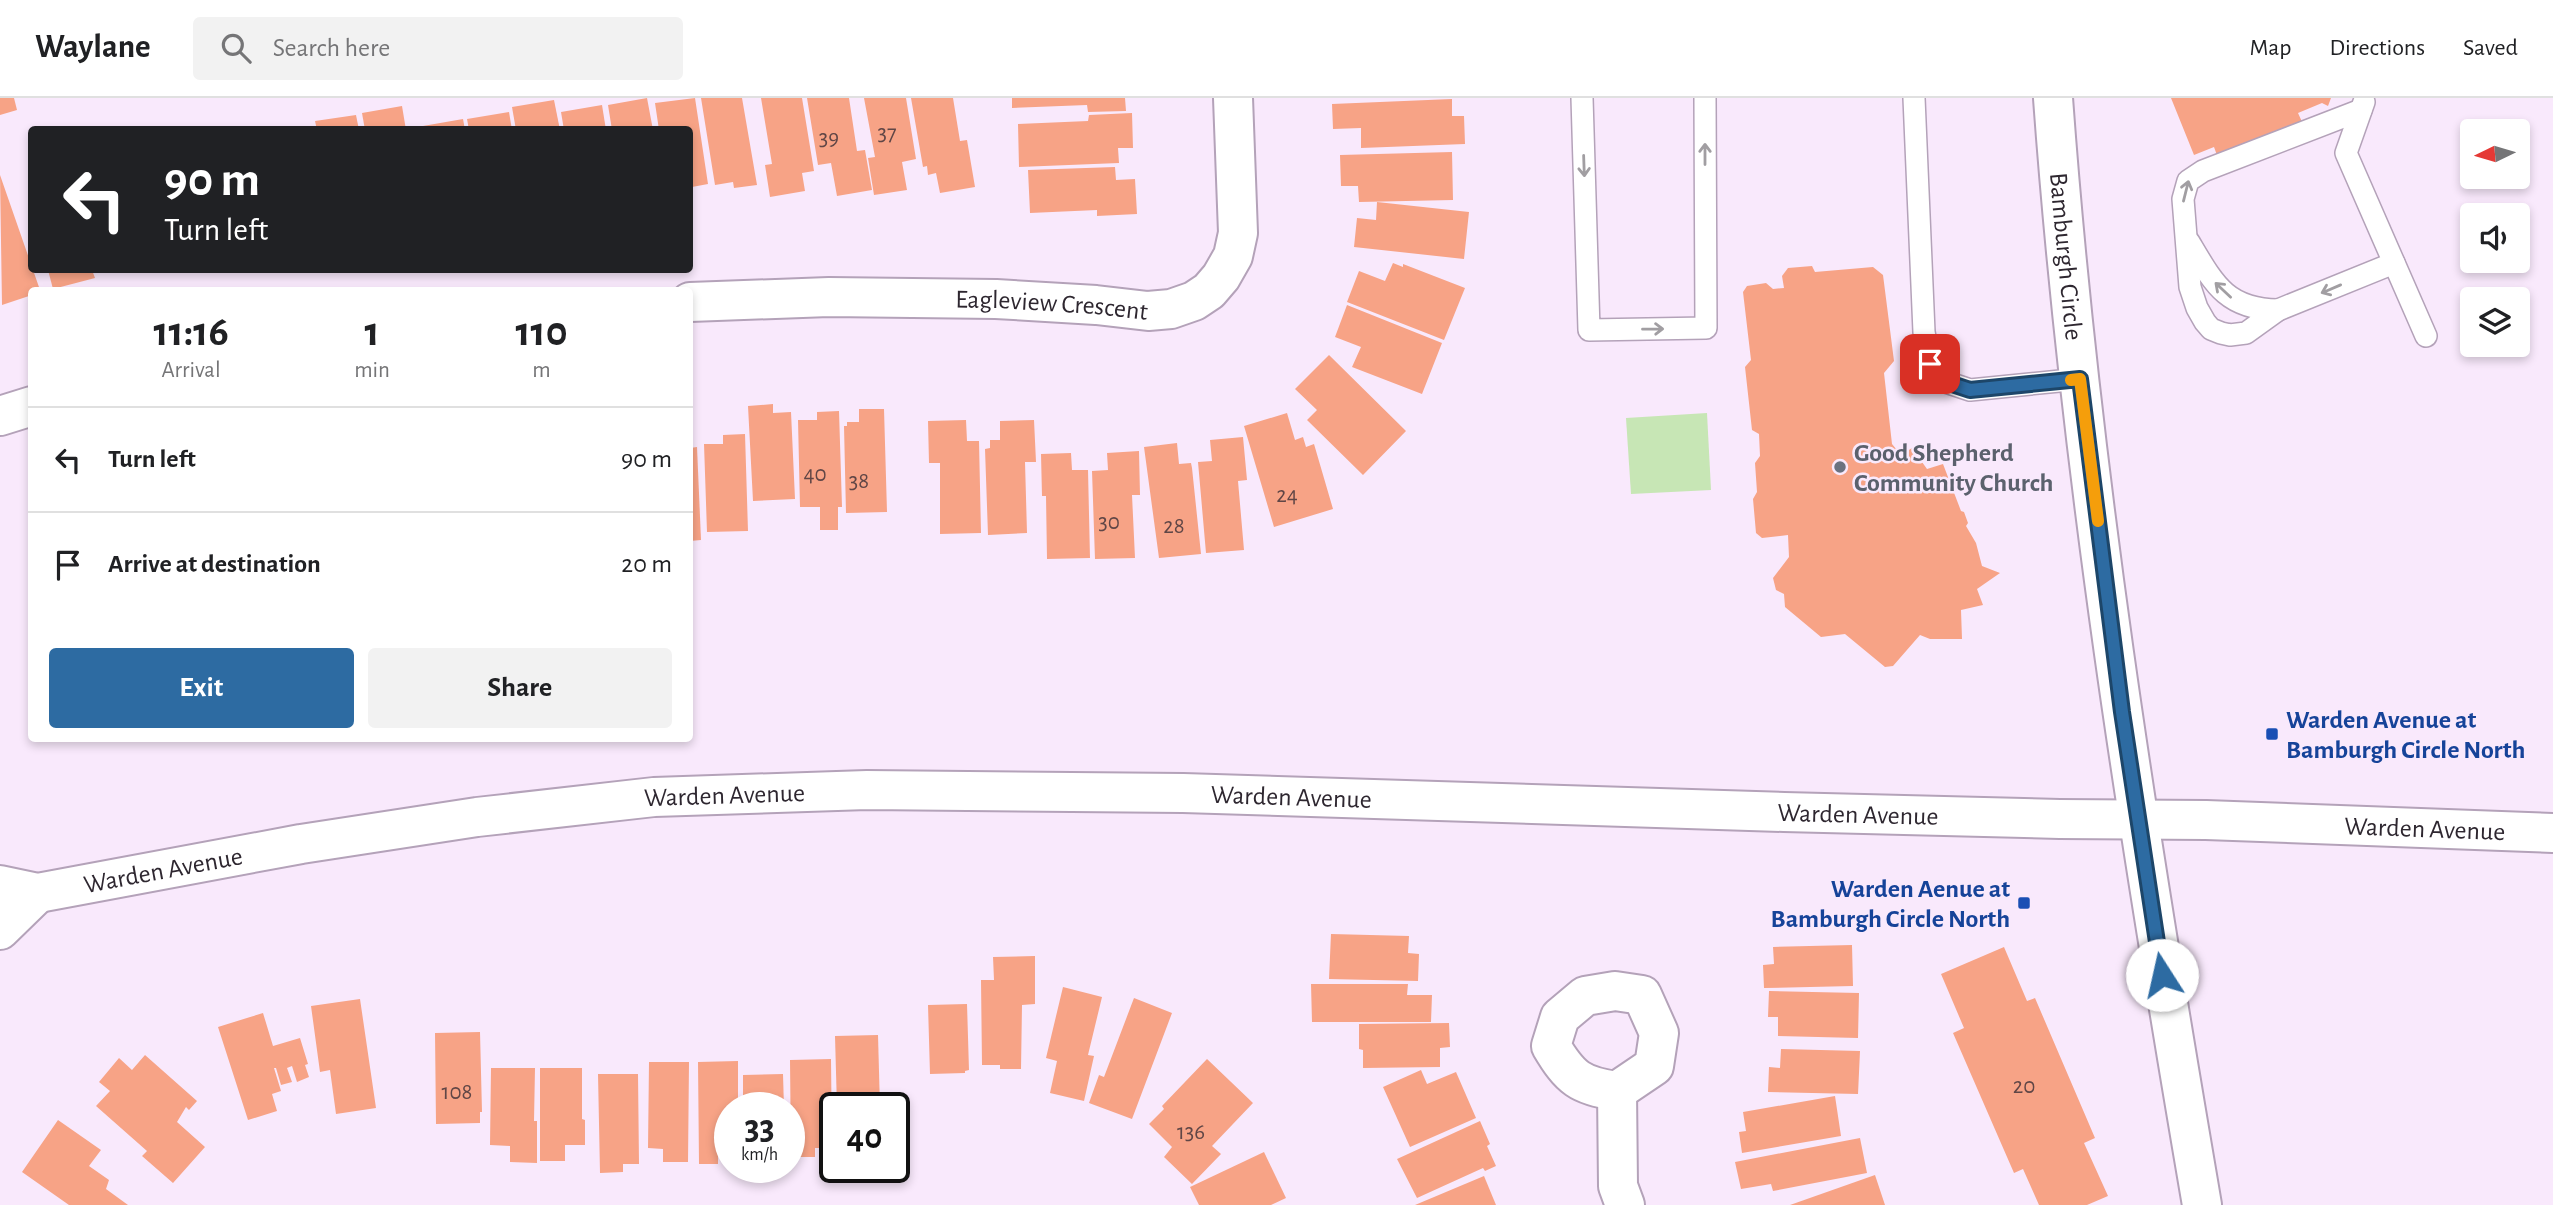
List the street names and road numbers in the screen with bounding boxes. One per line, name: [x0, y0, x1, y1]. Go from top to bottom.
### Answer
street label: Bamburgh Circle: [2045, 171, 2087, 342]
street label: Eagleview Crescent: [955, 287, 1149, 325]
street label: Warden Avenue: [644, 780, 805, 811]
street label: Warden Avenue: [1210, 782, 1372, 813]
street label: Warden Avenue: [1777, 800, 1939, 830]
street label: Warden Avenue: [2344, 813, 2506, 845]
street label: Warden Avenue: [82, 843, 245, 898]

